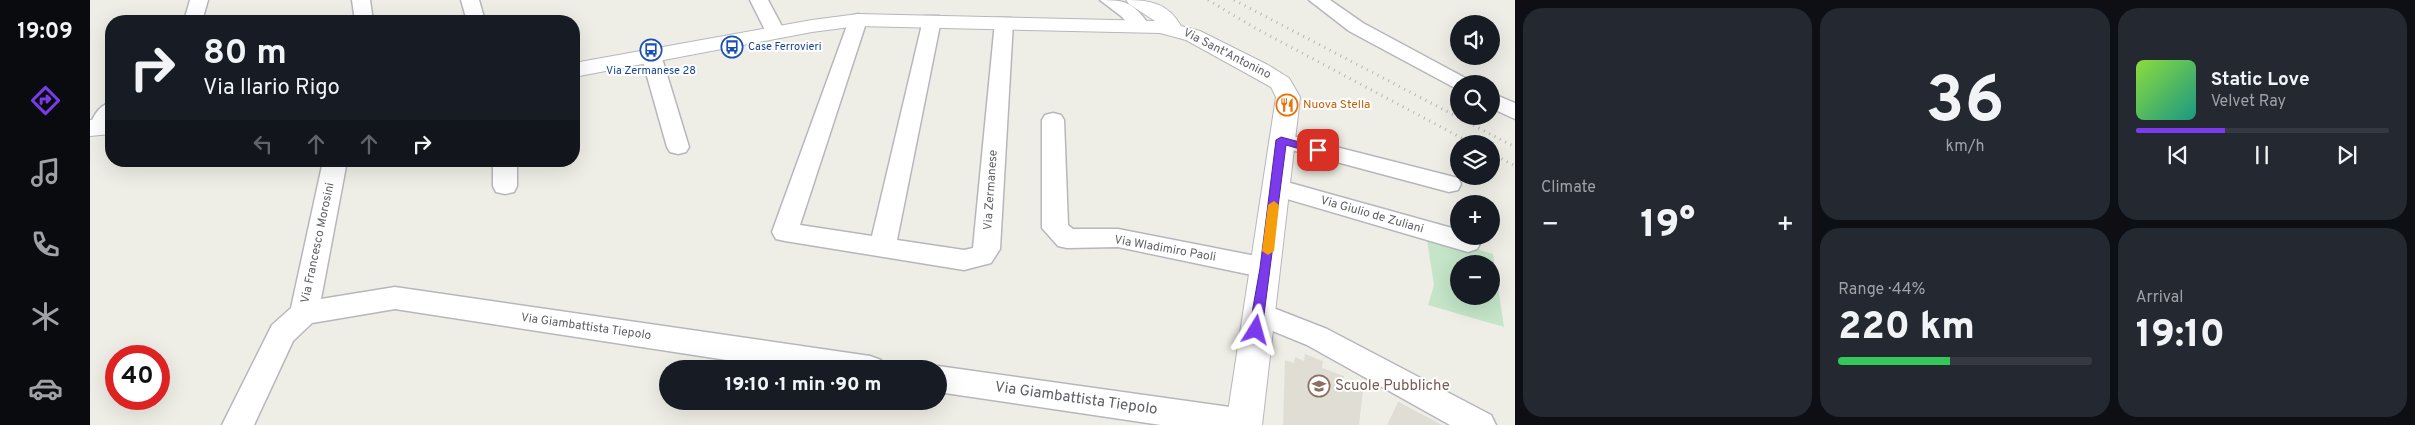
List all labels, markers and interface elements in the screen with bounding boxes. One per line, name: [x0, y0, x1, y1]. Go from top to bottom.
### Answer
map controls: [1450, 15, 1500, 305]
button: sound: [1450, 15, 1500, 65]
text: 19:09: [17, 19, 73, 46]
street label: Via Sant'Antonino: [1180, 25, 1274, 83]
text: 80 m: [203, 32, 287, 76]
icon: right: [120, 35, 185, 100]
bus stop icon: Case Ferrovieri: [720, 35, 744, 59]
bus stop icon: Via Zermanese 28: [639, 38, 663, 62]
place label: Case Ferrovieri: [748, 40, 822, 54]
text: 36: [1926, 63, 2004, 145]
place label: Via Zermanese 28: [606, 64, 696, 78]
text: Static Love: [2211, 68, 2309, 92]
text: Via Ilario Rigo: [203, 75, 340, 102]
button: search: [1450, 75, 1500, 125]
icon: directions: [28, 83, 63, 118]
text: Velvet Ray: [2211, 92, 2286, 112]
restaurant icon: Nuova Stella: [1275, 93, 1299, 117]
place label: Nuova Stella: [1303, 97, 1370, 113]
pin: [1297, 129, 1339, 171]
icon: left: [249, 130, 277, 158]
icon: ahead: [302, 130, 330, 158]
icon: ahead: [355, 130, 383, 158]
icon: right: [408, 130, 436, 158]
button: layers: [1450, 135, 1500, 185]
icon: arrive: [1304, 136, 1332, 164]
text: km/h: [1946, 137, 1984, 157]
icon: previous: [2164, 141, 2192, 169]
icon: pause: [2248, 141, 2276, 169]
icon: next: [2333, 141, 2361, 169]
street label: Via Zermanese: [980, 149, 1002, 231]
icon: music: [28, 155, 63, 190]
text: Climate: [1541, 178, 1596, 198]
street label: Via Francesco Morosini: [297, 181, 339, 305]
street label: Via Giulio de Zuliani: [1318, 193, 1426, 237]
button: +: [1450, 195, 1500, 245]
text: 19°: [1640, 202, 1695, 251]
text: −: [1541, 208, 1559, 244]
text: +: [1776, 208, 1794, 244]
icon: phone: [28, 227, 63, 262]
street label: Via Wladimiro Paoli: [1113, 232, 1217, 266]
button: −: [1450, 255, 1500, 305]
text: Range · 44%: [1838, 280, 1926, 300]
text: Arrival: [2136, 288, 2183, 308]
icon: climate: [28, 299, 63, 334]
position arrow: [1229, 303, 1281, 355]
text: 220 km: [1838, 304, 1975, 353]
street label: Via Giambattista Tiepolo: [520, 310, 652, 344]
text: 19:10: [2136, 312, 2225, 361]
speed limit sign: 40: [105, 345, 170, 410]
icon: car: [28, 371, 63, 406]
text: 19:10 · 1 min · 90 m: [725, 373, 881, 397]
school or university icon: Scuole Pubbliche: [1307, 374, 1331, 398]
place label: Scuole Pubbliche: [1335, 377, 1450, 396]
street label: Via Giambattista Tiepolo: [993, 378, 1159, 420]

